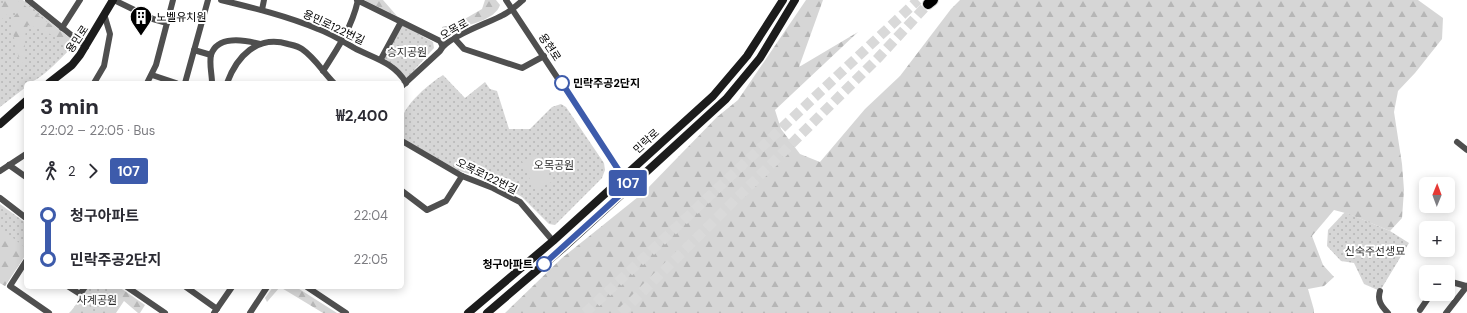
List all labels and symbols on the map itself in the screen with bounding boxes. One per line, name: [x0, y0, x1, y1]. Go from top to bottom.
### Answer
building icon: 노벨유치원: [128, 4, 154, 37]
street label: 용민로122번길: [301, 7, 367, 47]
place label: 노벨유치원: [156, 10, 207, 24]
street label: 오목로: [437, 15, 471, 43]
street label: 용민로: [63, 22, 91, 56]
street label: 용현로: [536, 30, 564, 64]
park label: 승지공원: [387, 45, 427, 59]
marker: 민락주공2단지: [554, 75, 570, 91]
place label: 민락주공2단지: [573, 76, 640, 90]
street label: 민락로: [630, 126, 662, 156]
street label: 오목로122번길: [454, 155, 520, 197]
park label: 오목공원: [534, 158, 574, 172]
line badge: 107: [605, 170, 651, 196]
north arrow: [1419, 177, 1455, 213]
park label: 신숙주선생묘: [1345, 244, 1405, 258]
marker: 청구아파트: [536, 256, 552, 272]
place label: 청구아파트: [482, 257, 533, 271]
park label: 사계공원: [77, 293, 117, 307]

